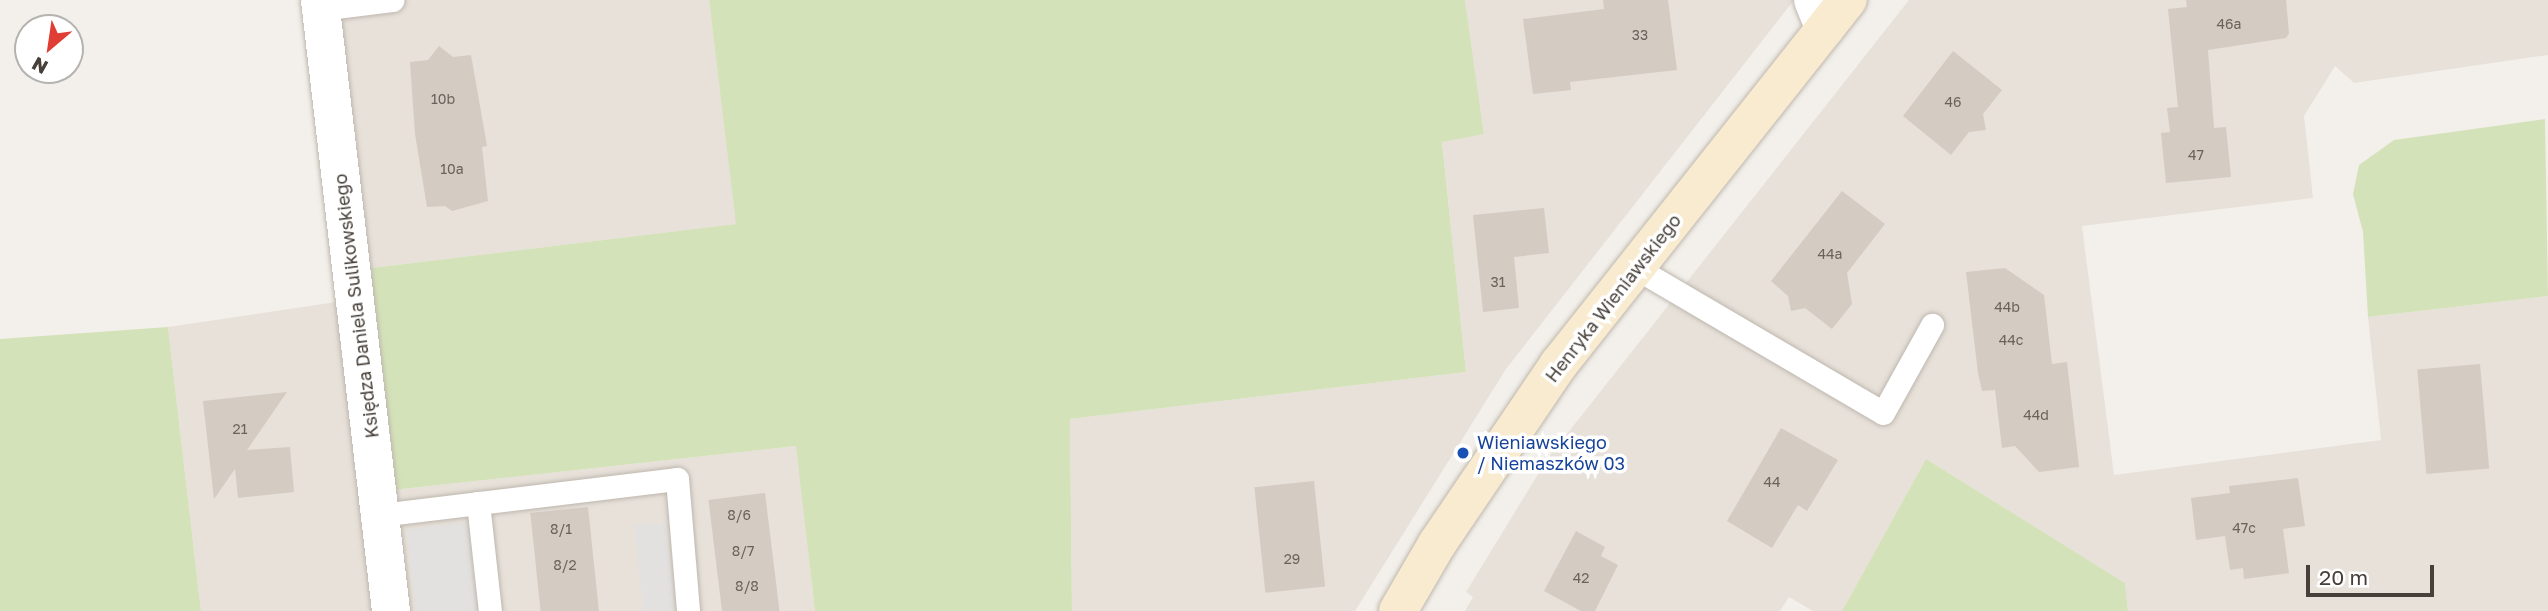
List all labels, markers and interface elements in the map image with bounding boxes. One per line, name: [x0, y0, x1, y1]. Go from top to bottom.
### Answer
north arrow: [14, 14, 84, 84]
house number: 46a: [2217, 16, 2241, 32]
house number: 33: [1632, 27, 1648, 43]
text: N: [28, 52, 51, 80]
house number: 10b: [431, 91, 455, 107]
house number: 46: [1944, 94, 1962, 110]
house number: 47: [2188, 147, 2204, 163]
house number: 10a: [440, 161, 464, 177]
street label: Księdza Daniela Sulikowskiego: [329, 173, 383, 439]
street label: Henryka Wieniawskiego: [1541, 210, 1685, 386]
house number: 44a: [1818, 246, 1842, 262]
house number: 31: [1491, 274, 1505, 290]
house number: 44b: [1994, 299, 2020, 315]
house number: 44c: [1999, 332, 2023, 348]
house number: 44d: [2023, 407, 2049, 423]
house number: 21: [233, 421, 247, 437]
place label: Wieniawskiego / Niemaszków 03: [1477, 432, 1625, 474]
marker: Wieniawskiego / Niemaszków 03: [1455, 445, 1471, 461]
house number: 44: [1763, 474, 1781, 490]
house number: 8/6: [727, 507, 751, 523]
house number: 47c: [2232, 520, 2256, 536]
house number: 8/1: [550, 521, 572, 537]
house number: 8/7: [732, 543, 754, 559]
house number: 29: [1284, 551, 1300, 567]
scale bar: [2310, 552, 2438, 596]
house number: 8/2: [553, 557, 577, 573]
text: 20 m: [2319, 564, 2368, 590]
house number: 42: [1573, 570, 1589, 586]
house number: 8/8: [735, 578, 759, 594]

